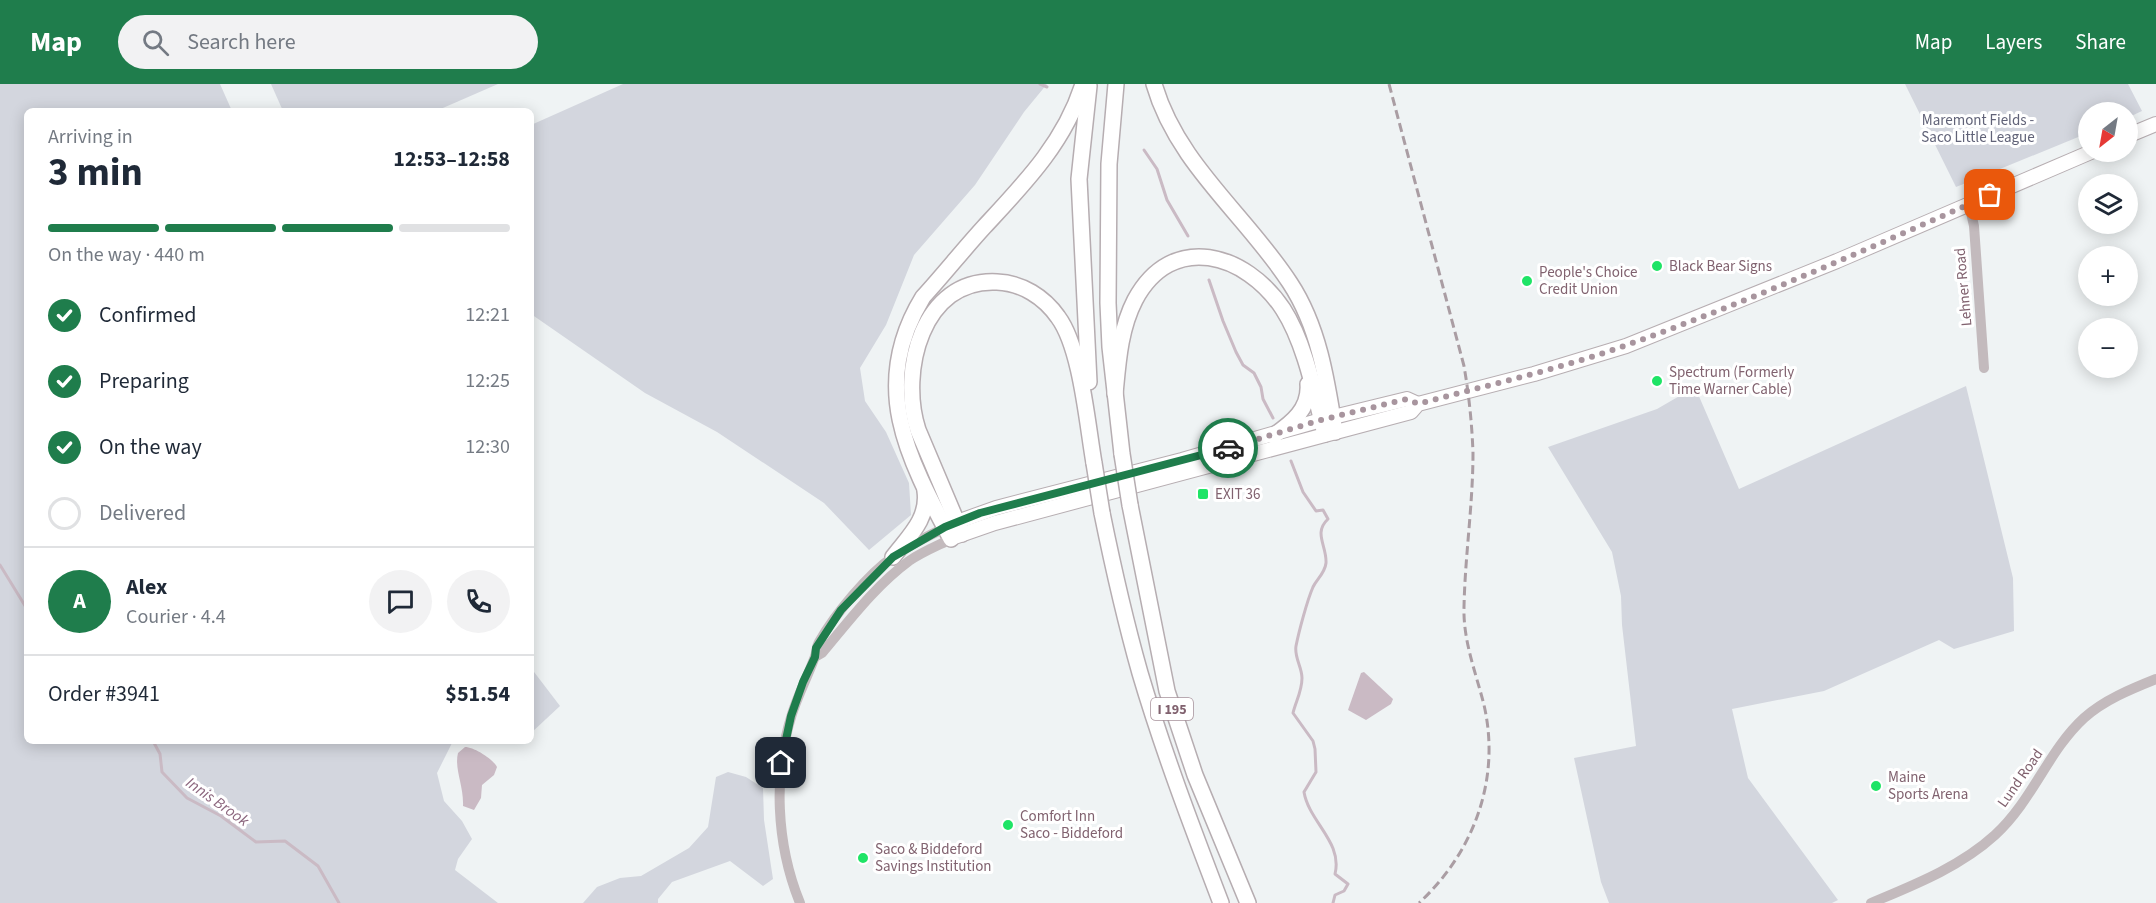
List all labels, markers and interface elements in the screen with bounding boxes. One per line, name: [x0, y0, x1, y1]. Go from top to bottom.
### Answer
search box: [118, 15, 538, 69]
text: Map: [30, 22, 82, 62]
icon: search: [139, 26, 172, 59]
text: Search here: [187, 26, 296, 58]
text: Map: [1915, 27, 1952, 57]
text: Layers: [1985, 27, 2042, 57]
text: Share: [2075, 27, 2126, 57]
north arrow: [2078, 102, 2138, 162]
map controls: [2078, 102, 2138, 378]
park label: Maremont Fields - Saco Little League: [1921, 110, 2035, 148]
text: Arriving in: [48, 123, 133, 151]
text: 12:53–12:58: [393, 143, 510, 175]
text: 3 min: [48, 145, 143, 201]
pin: [1964, 169, 2015, 220]
button: layers: [2078, 174, 2138, 234]
icon: bag: [1973, 178, 2006, 211]
text: On the way · 440 m: [48, 241, 205, 269]
button: +: [2078, 246, 2138, 306]
street label: Lehner Road: [1950, 247, 1977, 327]
place label: Black Bear Signs: [1669, 256, 1772, 277]
marker: Black Bear Signs: [1650, 259, 1664, 273]
place label: People's Choice Credit Union: [1539, 262, 1638, 300]
marker: People's Choice Credit Union: [1520, 274, 1534, 288]
icon: check: [48, 299, 81, 332]
text: Confirmed: [99, 299, 196, 331]
text: 12:21: [465, 301, 510, 329]
button: −: [2078, 318, 2138, 378]
place label: Spectrum (Formerly Time Warner Cable): [1669, 362, 1794, 400]
icon: check: [48, 365, 81, 398]
text: Preparing: [99, 365, 189, 397]
text: 12:25: [465, 367, 510, 395]
marker: Spectrum (Formerly Time Warner Cable): [1650, 374, 1664, 388]
courier: [1198, 418, 1258, 478]
icon: check: [48, 431, 81, 464]
text: On the way: [99, 431, 202, 463]
icon: car: [1212, 432, 1245, 465]
text: 12:30: [465, 433, 510, 461]
place label: EXIT 36: [1215, 484, 1261, 505]
marker: EXIT 36: [1196, 487, 1210, 501]
text: Delivered: [99, 497, 186, 529]
button: chat: [369, 570, 432, 633]
button: phone: [447, 570, 510, 633]
text: Alex: [126, 571, 167, 603]
text: A: [73, 585, 86, 617]
text: Courier · 4.4: [126, 603, 226, 631]
text: Order #3941: [48, 678, 160, 710]
text: $51.54: [445, 678, 510, 710]
road number: I 195: [1151, 698, 1193, 720]
pin: [755, 737, 806, 788]
street label: Lund Road: [1993, 745, 2048, 812]
icon: home: [764, 746, 797, 779]
place label: Maine Sports Arena: [1888, 767, 1968, 805]
water label: Innis Brook: [181, 772, 254, 832]
marker: Maine Sports Arena: [1869, 779, 1883, 793]
place label: Comfort Inn Saco - Biddeford: [1020, 806, 1123, 844]
marker: Comfort Inn Saco - Biddeford: [1001, 818, 1015, 832]
place label: Saco & Biddeford Savings Institution: [875, 839, 992, 877]
marker: Saco & Biddeford Savings Institution: [856, 851, 870, 865]

